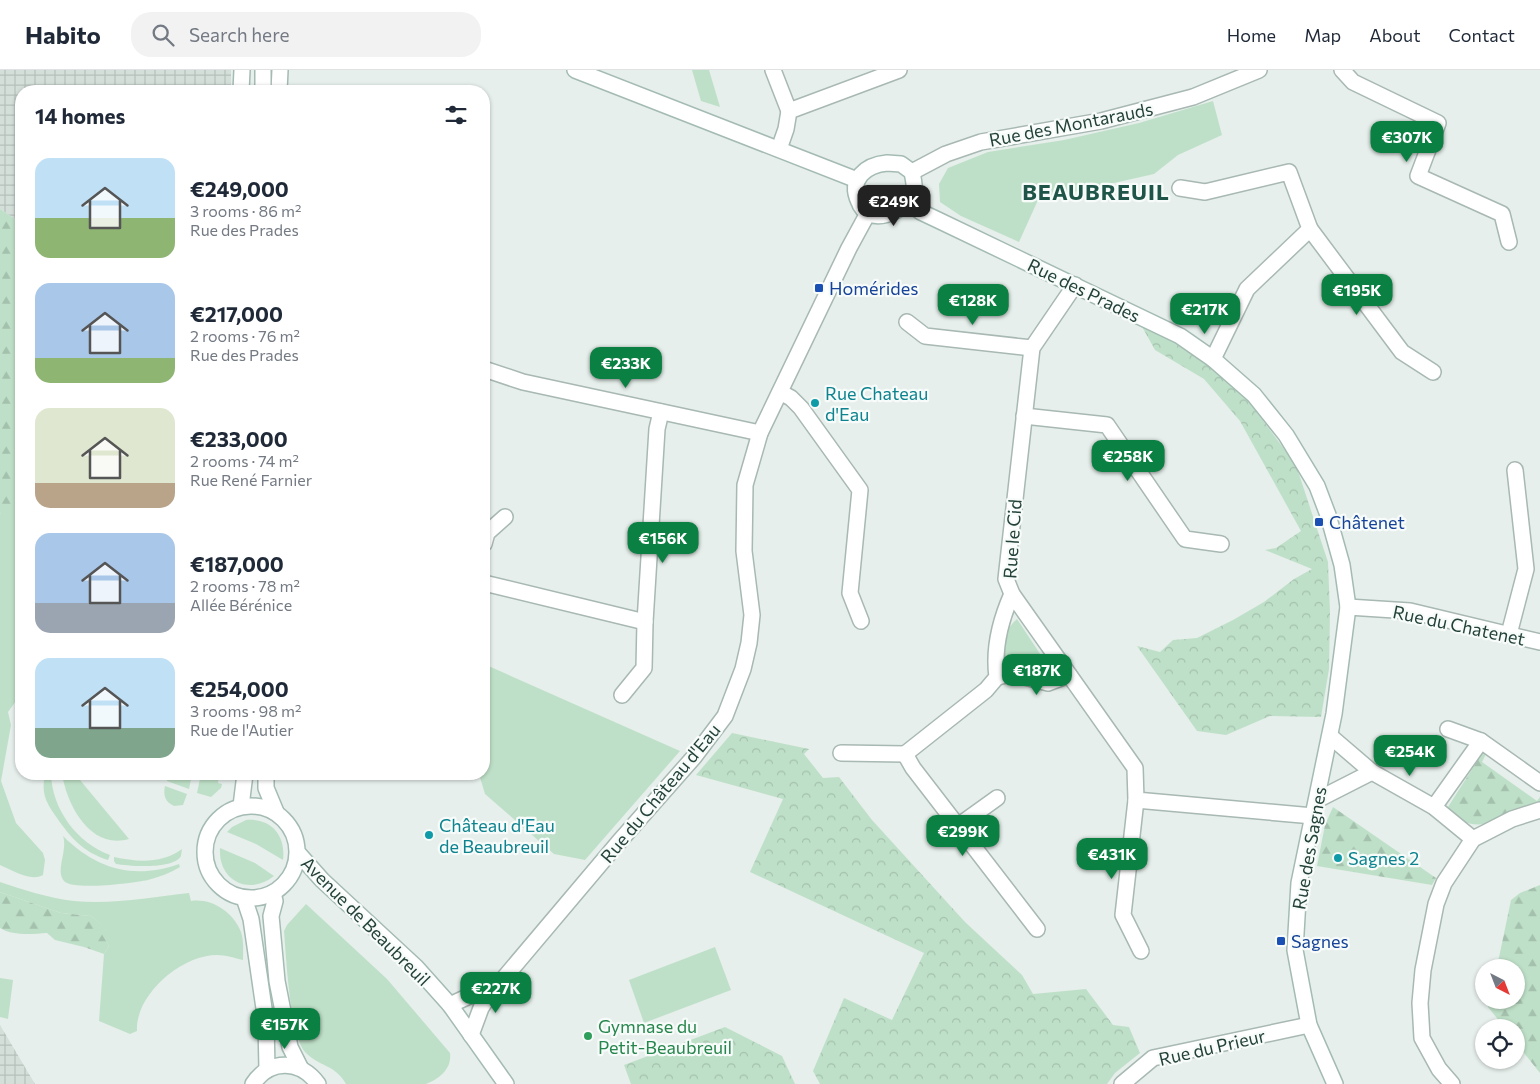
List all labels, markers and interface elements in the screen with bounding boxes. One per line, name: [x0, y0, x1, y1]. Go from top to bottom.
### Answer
search box: [131, 12, 481, 57]
text: Habito: [25, 20, 101, 49]
icon: search: [149, 21, 177, 49]
text: Search here: [189, 23, 289, 46]
text: Home: [1227, 24, 1276, 46]
text: Map: [1304, 24, 1341, 46]
text: About: [1369, 24, 1421, 46]
text: Contact: [1449, 24, 1515, 46]
street label: Rue des Montarauds: [987, 97, 1155, 151]
icon: filters: [442, 101, 470, 129]
text: 14 homes: [35, 103, 125, 128]
pin: €307K: [1372, 121, 1442, 163]
text: €307K: [1381, 127, 1433, 146]
text: €249,000: [190, 176, 289, 201]
icon: home: [75, 178, 135, 238]
district label: BEAUBREUIL: [1022, 178, 1170, 205]
pin: €249K: [859, 184, 929, 227]
text: €249K: [868, 191, 920, 210]
text: 3 rooms · 86 m²: [190, 201, 301, 220]
text: Rue des Prades: [190, 220, 299, 239]
street label: Rue des Prades: [1024, 253, 1144, 327]
pin: €195K: [1322, 274, 1392, 316]
place label: Homérides: [829, 277, 918, 299]
text: €195K: [1333, 280, 1381, 299]
marker: Homérides: [813, 282, 825, 294]
pin: €128K: [938, 284, 1008, 326]
text: €128K: [949, 290, 997, 309]
pin: €217K: [1170, 292, 1240, 335]
text: €217K: [1181, 299, 1229, 318]
text: €217,000: [190, 301, 283, 326]
icon: home: [75, 303, 135, 363]
text: 2 rooms · 76 m²: [190, 326, 300, 345]
text: Rue des Prades: [190, 345, 299, 364]
pin: €233K: [591, 346, 661, 389]
text: €233K: [601, 353, 651, 372]
place label: Rue Chateau d'Eau: [825, 382, 928, 425]
marker: Rue Chateau d'Eau: [809, 397, 821, 409]
text: €233,000: [190, 426, 288, 451]
icon: home: [75, 428, 135, 488]
pin: €258K: [1093, 440, 1163, 482]
text: €258K: [1103, 446, 1153, 465]
text: 2 rooms · 74 m²: [190, 451, 299, 470]
text: Rue René Farnier: [190, 470, 312, 489]
street label: Rue le Cid: [998, 498, 1026, 580]
place label: Châtenet: [1329, 511, 1405, 533]
marker: Châtenet: [1313, 516, 1325, 528]
pin: €156K: [628, 522, 698, 564]
text: €156K: [639, 528, 687, 547]
text: €187,000: [190, 551, 284, 576]
icon: home: [75, 553, 135, 613]
text: 2 rooms · 78 m²: [190, 576, 300, 595]
text: Allée Bérénice: [190, 595, 292, 614]
street label: Rue du Chatenet: [1391, 600, 1527, 650]
pin: €187K: [1002, 654, 1072, 696]
text: €187K: [1013, 660, 1061, 679]
text: €254,000: [190, 676, 289, 701]
icon: home: [75, 678, 135, 738]
text: 3 rooms · 98 m²: [190, 701, 301, 720]
street label: Rue du Château d'Eau: [595, 719, 725, 867]
text: Rue de l'Autier: [190, 720, 294, 739]
pin: €254K: [1375, 734, 1445, 777]
text: €254K: [1385, 741, 1435, 760]
street label: Rue des Sagnes: [1287, 785, 1331, 911]
place label: Château d'Eau de Beaubreuil: [439, 814, 555, 857]
pin: €299K: [928, 814, 998, 857]
text: €299K: [937, 821, 989, 840]
marker: Château d'Eau de Beaubreuil: [423, 829, 435, 841]
pin: €431K: [1077, 838, 1147, 880]
text: €431K: [1088, 844, 1136, 863]
place label: Sagnes 2: [1348, 847, 1419, 869]
street label: Avenue de Beaubreuil: [297, 852, 435, 990]
marker: Sagnes 2: [1332, 852, 1344, 864]
place label: Sagnes: [1291, 930, 1349, 952]
marker: Sagnes: [1275, 935, 1287, 947]
north arrow: [1475, 959, 1525, 1009]
map controls: [1475, 959, 1525, 1069]
pin: €227K: [461, 972, 531, 1014]
text: €227K: [471, 978, 521, 997]
pin: €157K: [250, 1008, 320, 1050]
text: €157K: [261, 1014, 309, 1033]
place label: Gymnase du Petit-Beaubreuil: [598, 1015, 732, 1058]
button: locate: [1475, 1019, 1525, 1069]
street label: Rue du Prieur: [1157, 1024, 1267, 1070]
marker: Gymnase du Petit-Beaubreuil: [582, 1030, 594, 1042]

